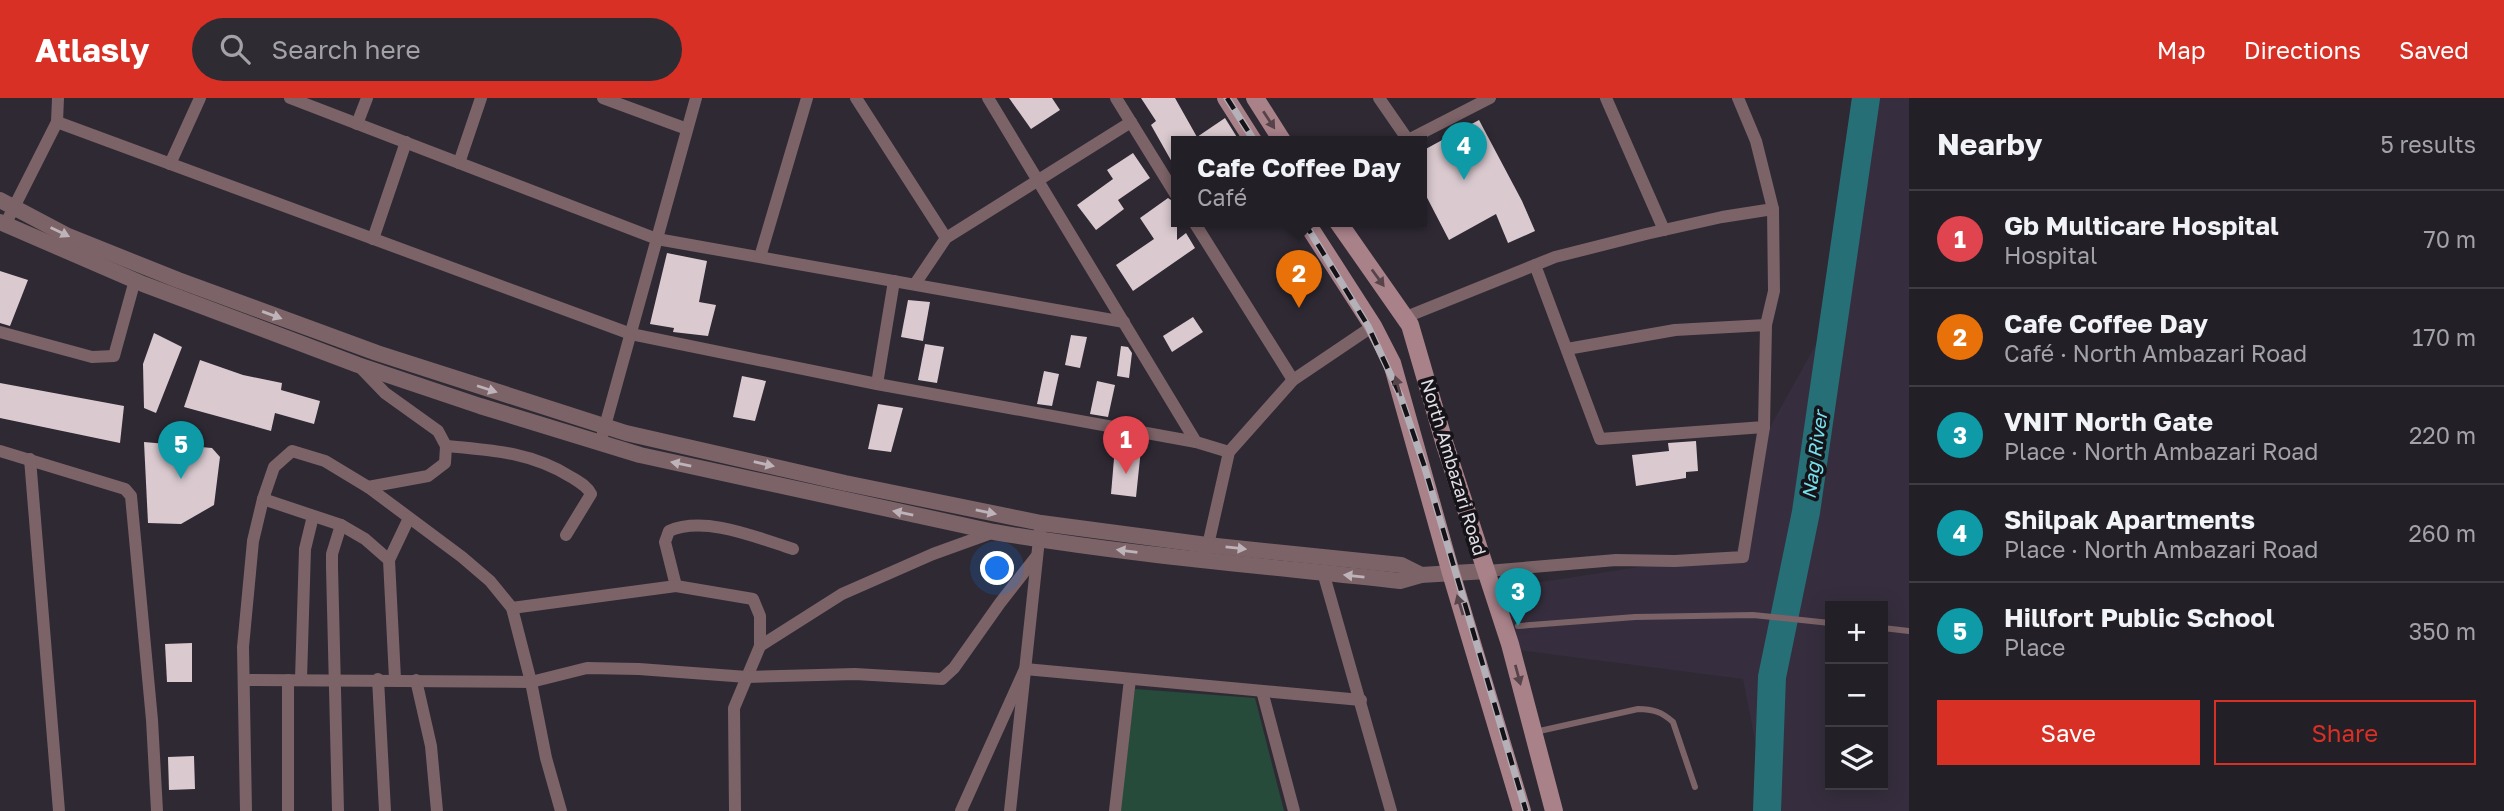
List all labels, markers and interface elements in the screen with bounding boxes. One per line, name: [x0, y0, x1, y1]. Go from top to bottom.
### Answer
search box: [192, 18, 682, 81]
text: Atlasly: [35, 30, 150, 69]
icon: search: [216, 30, 254, 68]
text: Search here: [272, 34, 421, 65]
text: Map: [2157, 35, 2206, 64]
text: Directions: [2244, 35, 2361, 64]
text: Saved: [2399, 35, 2469, 64]
one-way arrow: [1262, 111, 1276, 129]
pin: 4: [1441, 122, 1487, 180]
text: Nearby: [1937, 126, 2042, 162]
text: 5 results: [2380, 130, 2476, 158]
popup: [1171, 136, 1427, 227]
text: Cafe Coffee Day: [1197, 152, 1401, 183]
text: Café: [1197, 183, 1247, 211]
text: Gb Multicare Hospital: [2004, 210, 2279, 241]
text: 1: [1954, 225, 1966, 253]
text: 70 m: [2423, 225, 2476, 253]
one-way arrow: [50, 226, 70, 237]
text: Hospital: [2004, 241, 2097, 269]
pin: 2: [1276, 250, 1322, 308]
one-way arrow: [1371, 269, 1385, 287]
text: Cafe Coffee Day: [2004, 308, 2208, 339]
one-way arrow: [262, 310, 283, 321]
text: 2: [1953, 323, 1967, 351]
text: 170 m: [2412, 323, 2476, 351]
text: Café · North Ambazari Road: [2004, 339, 2307, 367]
one-way arrow: [1393, 375, 1403, 396]
street label: North Ambazari Road: [1417, 376, 1491, 558]
one-way arrow: [477, 385, 498, 395]
text: VNIT North Gate: [2004, 406, 2213, 437]
water label: Nag River: [1796, 407, 1832, 500]
pin: 1: [1103, 416, 1149, 474]
pin: 5: [158, 421, 204, 479]
text: 3: [1953, 421, 1967, 449]
text: 220 m: [2409, 421, 2476, 449]
text: Place · North Ambazari Road: [2004, 437, 2318, 465]
one-way arrow: [670, 458, 692, 469]
one-way arrow: [753, 459, 775, 470]
text: Shilpak Apartments: [2004, 504, 2255, 535]
one-way arrow: [892, 507, 914, 518]
one-way arrow: [975, 507, 997, 518]
text: 4: [1953, 519, 1967, 547]
text: 260 m: [2408, 519, 2476, 547]
text: Place · North Ambazari Road: [2004, 535, 2318, 563]
one-way arrow: [1225, 542, 1247, 553]
one-way arrow: [1116, 546, 1138, 557]
your location: [980, 551, 1014, 585]
pin: 3: [1495, 568, 1541, 626]
one-way arrow: [1342, 570, 1364, 581]
one-way arrow: [1455, 594, 1465, 615]
map controls: [1825, 601, 1888, 790]
button: +: [1825, 601, 1888, 664]
text: Hillfort Public School: [2004, 602, 2275, 633]
text: 5: [1953, 617, 1967, 645]
text: 350 m: [2409, 617, 2476, 645]
text: Place: [2004, 633, 2065, 661]
one-way arrow: [1513, 664, 1524, 686]
button: −: [1825, 664, 1888, 727]
button: Save: [1937, 700, 2200, 765]
button: Share: [2214, 700, 2476, 765]
button: layers: [1825, 727, 1888, 790]

